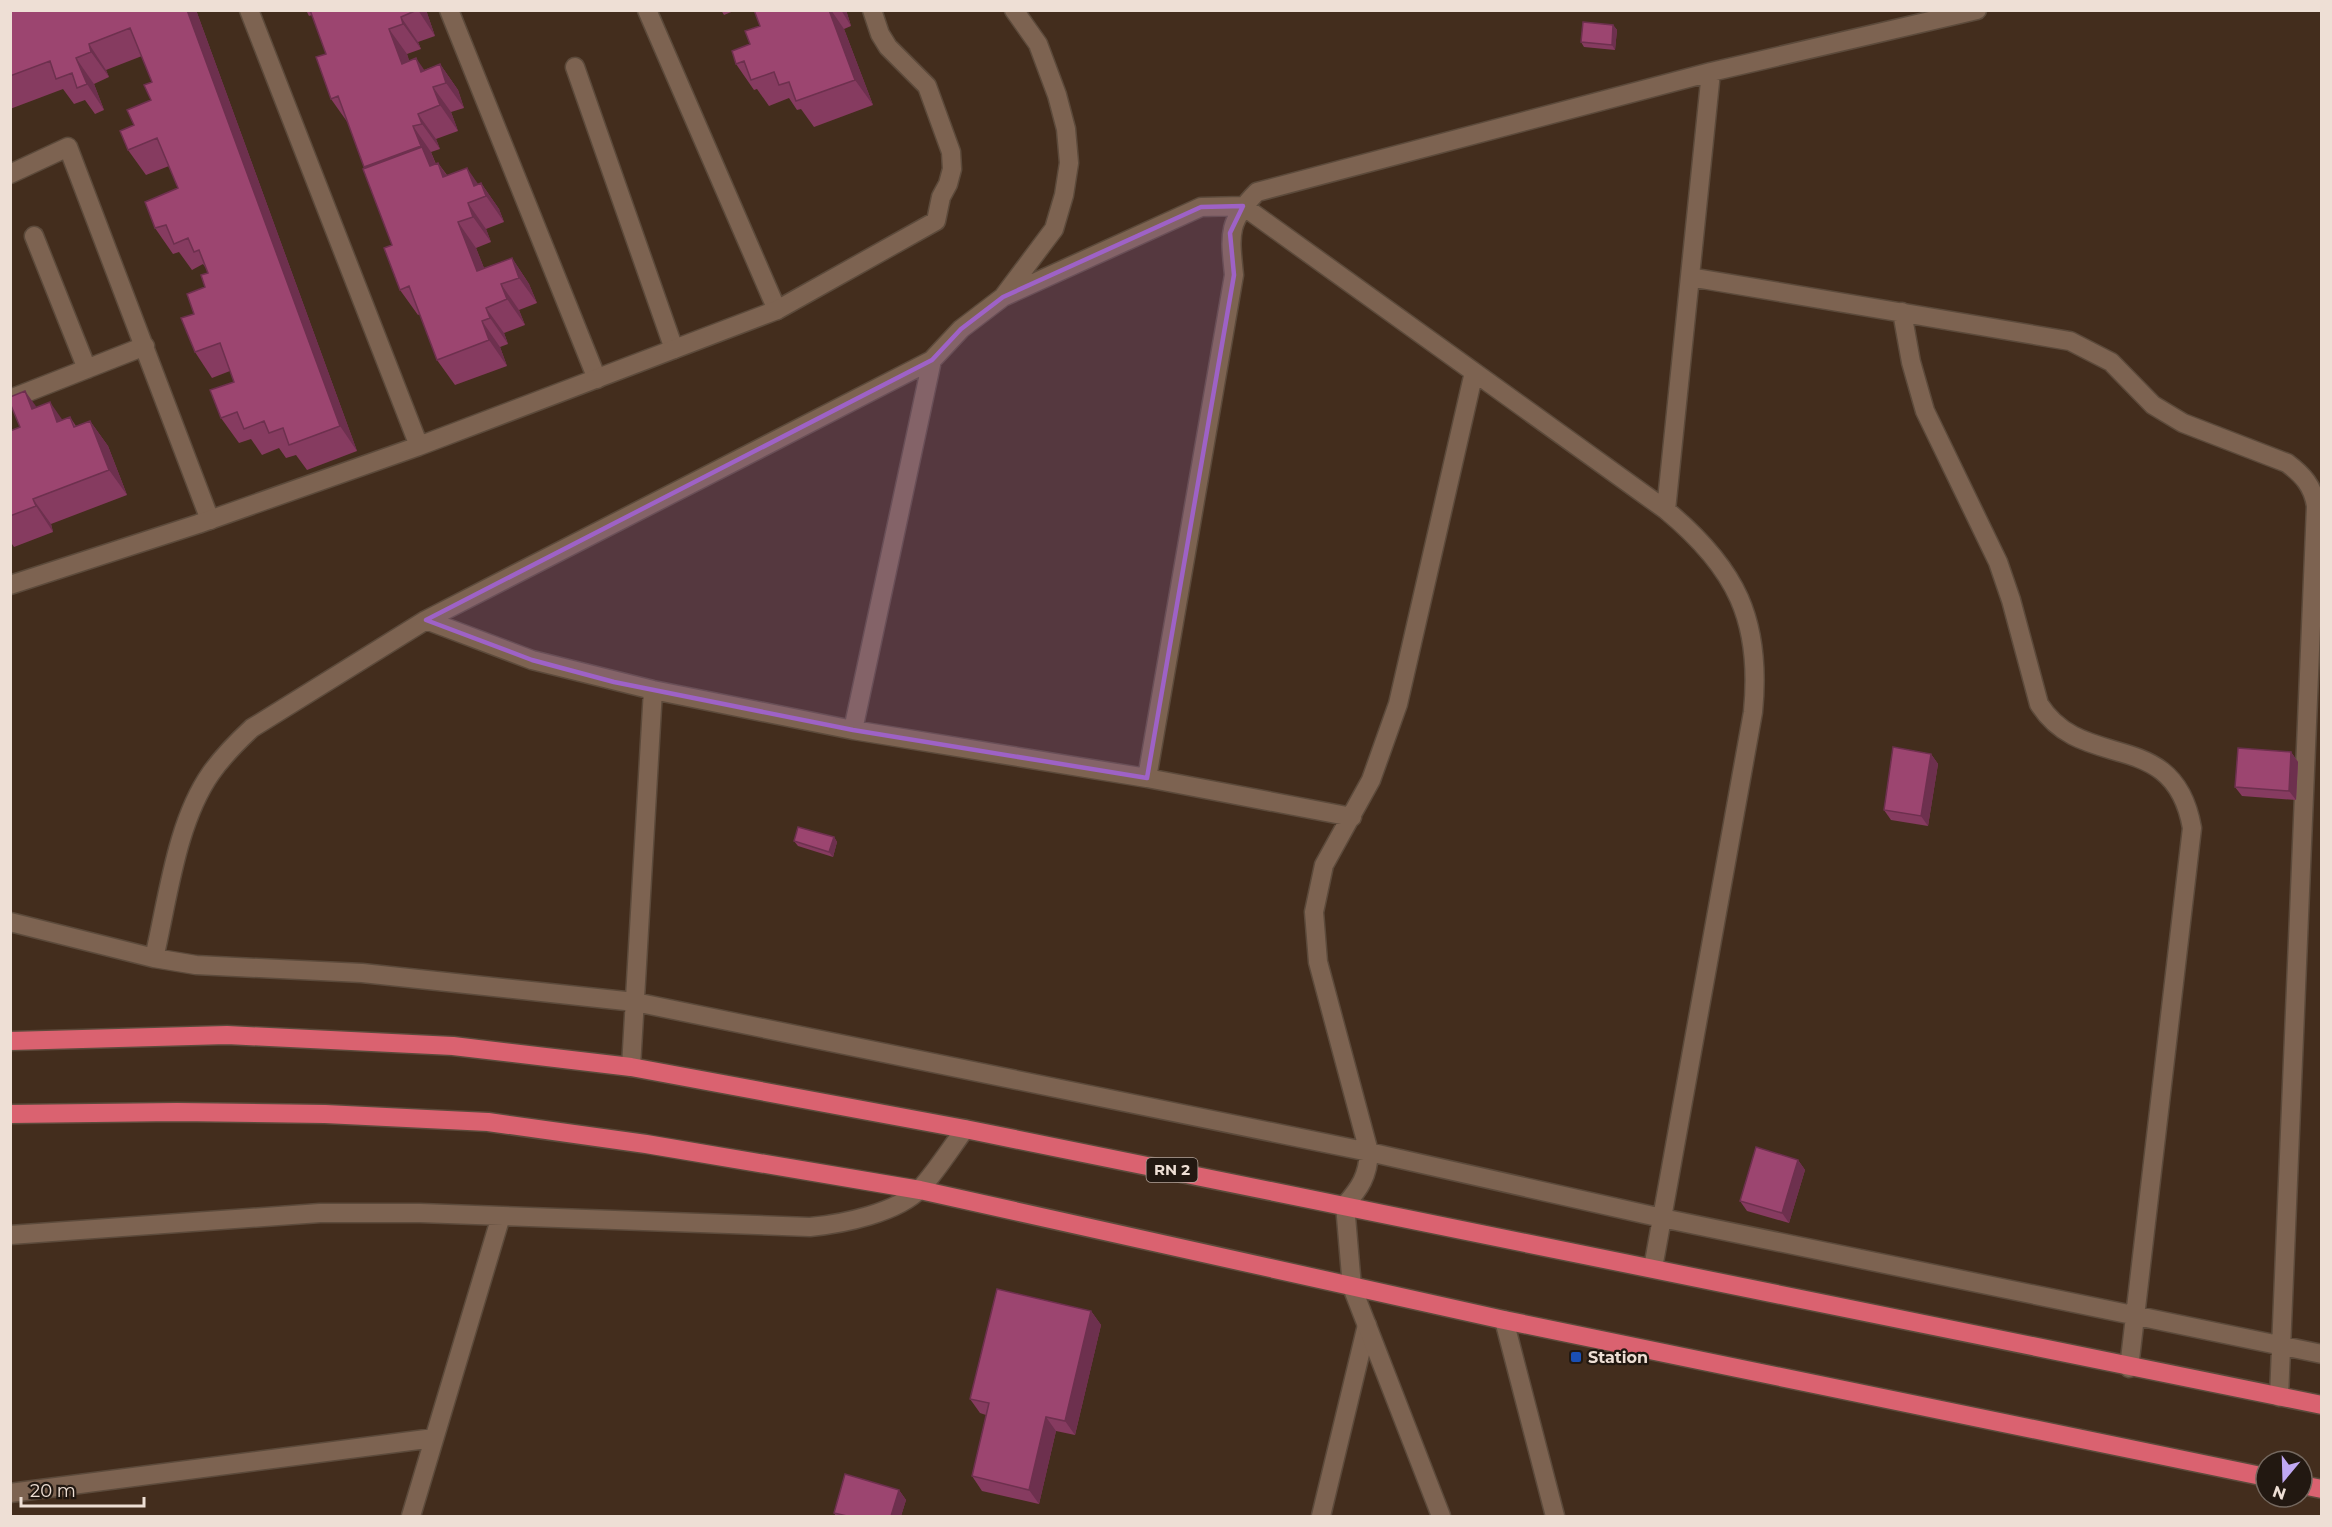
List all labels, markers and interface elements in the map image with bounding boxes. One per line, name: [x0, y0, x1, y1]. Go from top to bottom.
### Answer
road number: RN 2: [1146, 1158, 1198, 1182]
place label: Station: [1588, 1348, 1648, 1367]
marker: Station: [1569, 1350, 1583, 1364]
north arrow: [2254, 1449, 2314, 1509]
scale bar: [21, 1470, 144, 1508]
text: 20 m: [30, 1480, 76, 1502]
text: N: [2270, 1482, 2288, 1504]

